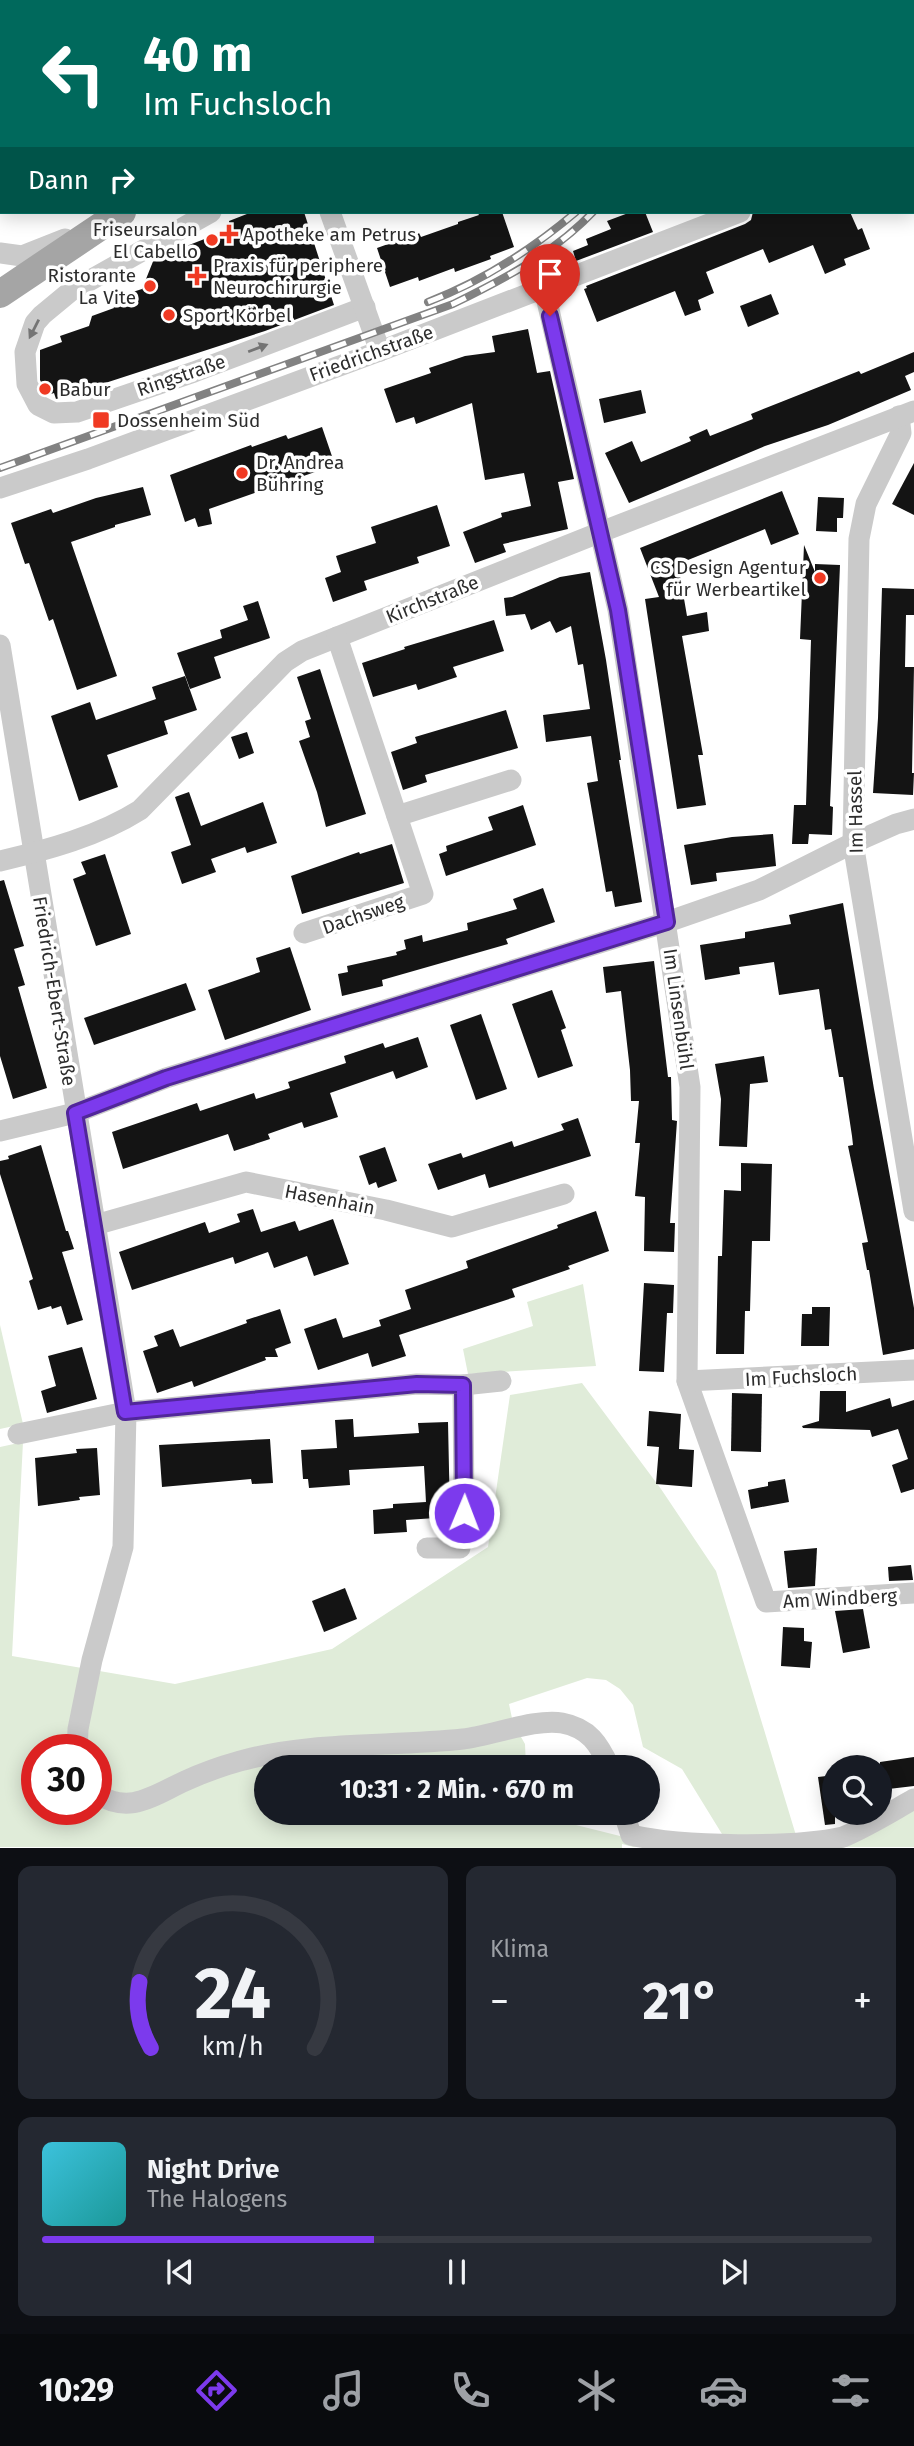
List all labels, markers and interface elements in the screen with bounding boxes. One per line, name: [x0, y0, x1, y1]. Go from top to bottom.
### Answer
text: 40 m: [143, 25, 252, 84]
icon: left: [28, 28, 119, 119]
text: Im Fuchsloch: [143, 85, 332, 123]
icon: right: [103, 161, 141, 199]
text: Dann: [28, 165, 89, 196]
place label: Friseursalon El Cabello: [93, 218, 198, 263]
place label: Apotheke am Petrus: [243, 223, 416, 246]
marker: Apotheke am Petrus: [221, 226, 237, 242]
marker: Friseursalon El Cabello: [204, 232, 220, 248]
pin: [520, 244, 580, 316]
place label: Praxis für periphere Neurochirurgie: [213, 254, 383, 299]
icon: arrive: [531, 255, 569, 293]
place label: Ristorante La Vite: [48, 264, 136, 309]
marker: Praxis für periphere Neurochirurgie: [187, 266, 207, 286]
marker: Ristorante La Vite: [142, 278, 158, 294]
place label: Sport Körbel: [183, 304, 292, 327]
marker: Sport Körbel: [161, 307, 177, 323]
one-way arrow: [28, 320, 40, 340]
street label: Friedrichstraße: [306, 320, 436, 387]
one-way arrow: [247, 342, 268, 353]
street label: Ringstraße: [134, 350, 228, 401]
place label: Babur: [59, 378, 111, 401]
marker: Babur: [37, 381, 53, 397]
place label: Dossenheim Süd: [117, 409, 260, 432]
marker: Dossenheim Süd: [91, 410, 111, 430]
place label: Dr. Andrea Bühring: [256, 451, 344, 496]
marker: Dr. Andrea Bühring: [234, 465, 250, 481]
place label: CS Design Agentur für Werbeartikel: [650, 556, 807, 601]
street label: Kirchstraße: [382, 570, 482, 628]
marker: CS Design Agentur für Werbeartikel: [812, 570, 828, 586]
street label: Im Hassel: [843, 770, 868, 854]
street label: Dachsweg: [319, 890, 407, 939]
street label: Friedrich-Ebert-Straße: [28, 895, 81, 1088]
street label: Im Linsenbühl: [659, 947, 698, 1072]
street label: Hasenhain: [283, 1179, 377, 1219]
street label: Im Fuchsloch: [744, 1362, 858, 1391]
position arrow: [427, 1476, 501, 1550]
street label: Am Windberg: [782, 1584, 898, 1613]
speed limit sign: 30: [21, 1734, 112, 1825]
map controls: [822, 1755, 892, 1825]
button: search: [822, 1755, 892, 1825]
text: 10:31 · 2 Min. · 670 m: [340, 1774, 574, 1805]
text: Klima: [490, 1935, 549, 1963]
text: 24: [195, 1951, 271, 2038]
text: 21°: [643, 1970, 720, 2033]
text: −: [490, 1978, 509, 2024]
text: +: [853, 1978, 872, 2024]
text: km/h: [202, 2032, 264, 2062]
text: Night Drive: [147, 2154, 279, 2185]
text: The Halogens: [147, 2185, 287, 2213]
icon: previous: [161, 2253, 199, 2291]
icon: pause: [438, 2253, 476, 2291]
icon: next: [715, 2253, 753, 2291]
icon: directions: [192, 2366, 241, 2415]
icon: music: [319, 2366, 368, 2415]
icon: phone: [446, 2366, 495, 2415]
icon: climate: [572, 2366, 621, 2415]
icon: car: [699, 2366, 748, 2415]
icon: filters: [826, 2366, 875, 2415]
text: 10:29: [39, 2371, 114, 2409]

